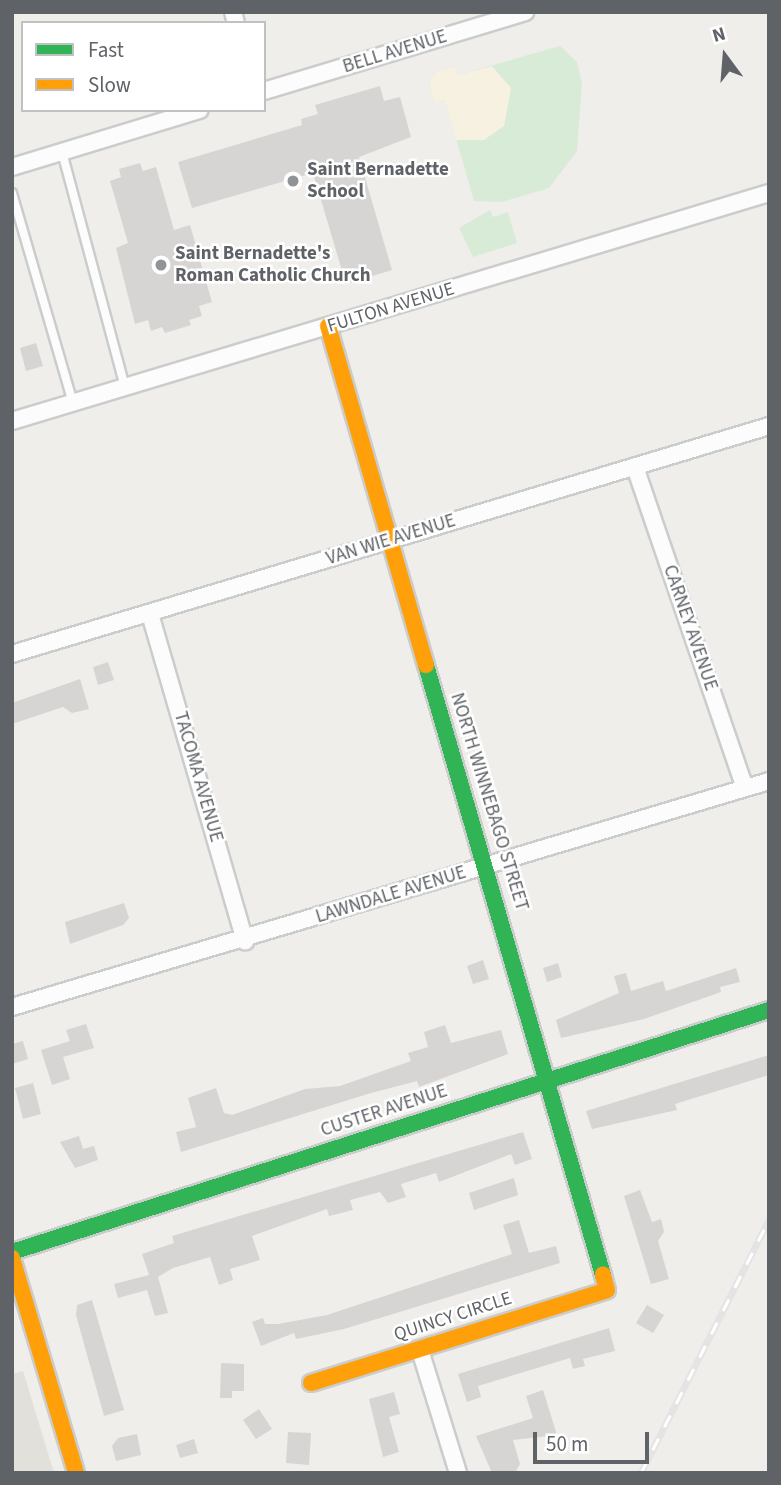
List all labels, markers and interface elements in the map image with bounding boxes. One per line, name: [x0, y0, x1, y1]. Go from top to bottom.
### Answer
legend: [21, 21, 266, 112]
north arrow: [690, 21, 760, 91]
text: N: [709, 21, 729, 50]
street label: BELL AVENUE: [340, 25, 450, 79]
text: Fast: [88, 35, 124, 65]
text: Slow: [88, 70, 131, 100]
place label: Saint Bernadette School: [307, 159, 449, 203]
marker: Saint Bernadette School: [285, 173, 301, 189]
place label: Saint Bernadette's Roman Catholic Church: [175, 243, 371, 287]
marker: Saint Bernadette's Roman Catholic Church: [153, 257, 169, 273]
street label: FULTON AVENUE: [325, 278, 457, 338]
street label: VAN WIE AVENUE: [324, 509, 458, 571]
street label: CARNEY AVENUE: [658, 562, 722, 694]
street label: NORTH WINNEBAGO STREET: [445, 690, 533, 914]
street label: TACOMA AVENUE: [168, 709, 228, 845]
street label: LAWNDALE AVENUE: [313, 861, 469, 929]
street label: CUSTER AVENUE: [318, 1080, 450, 1142]
street label: QUINCY CIRCLE: [391, 1287, 515, 1347]
scale bar: [536, 1418, 652, 1462]
text: 50 m: [546, 1429, 588, 1459]

